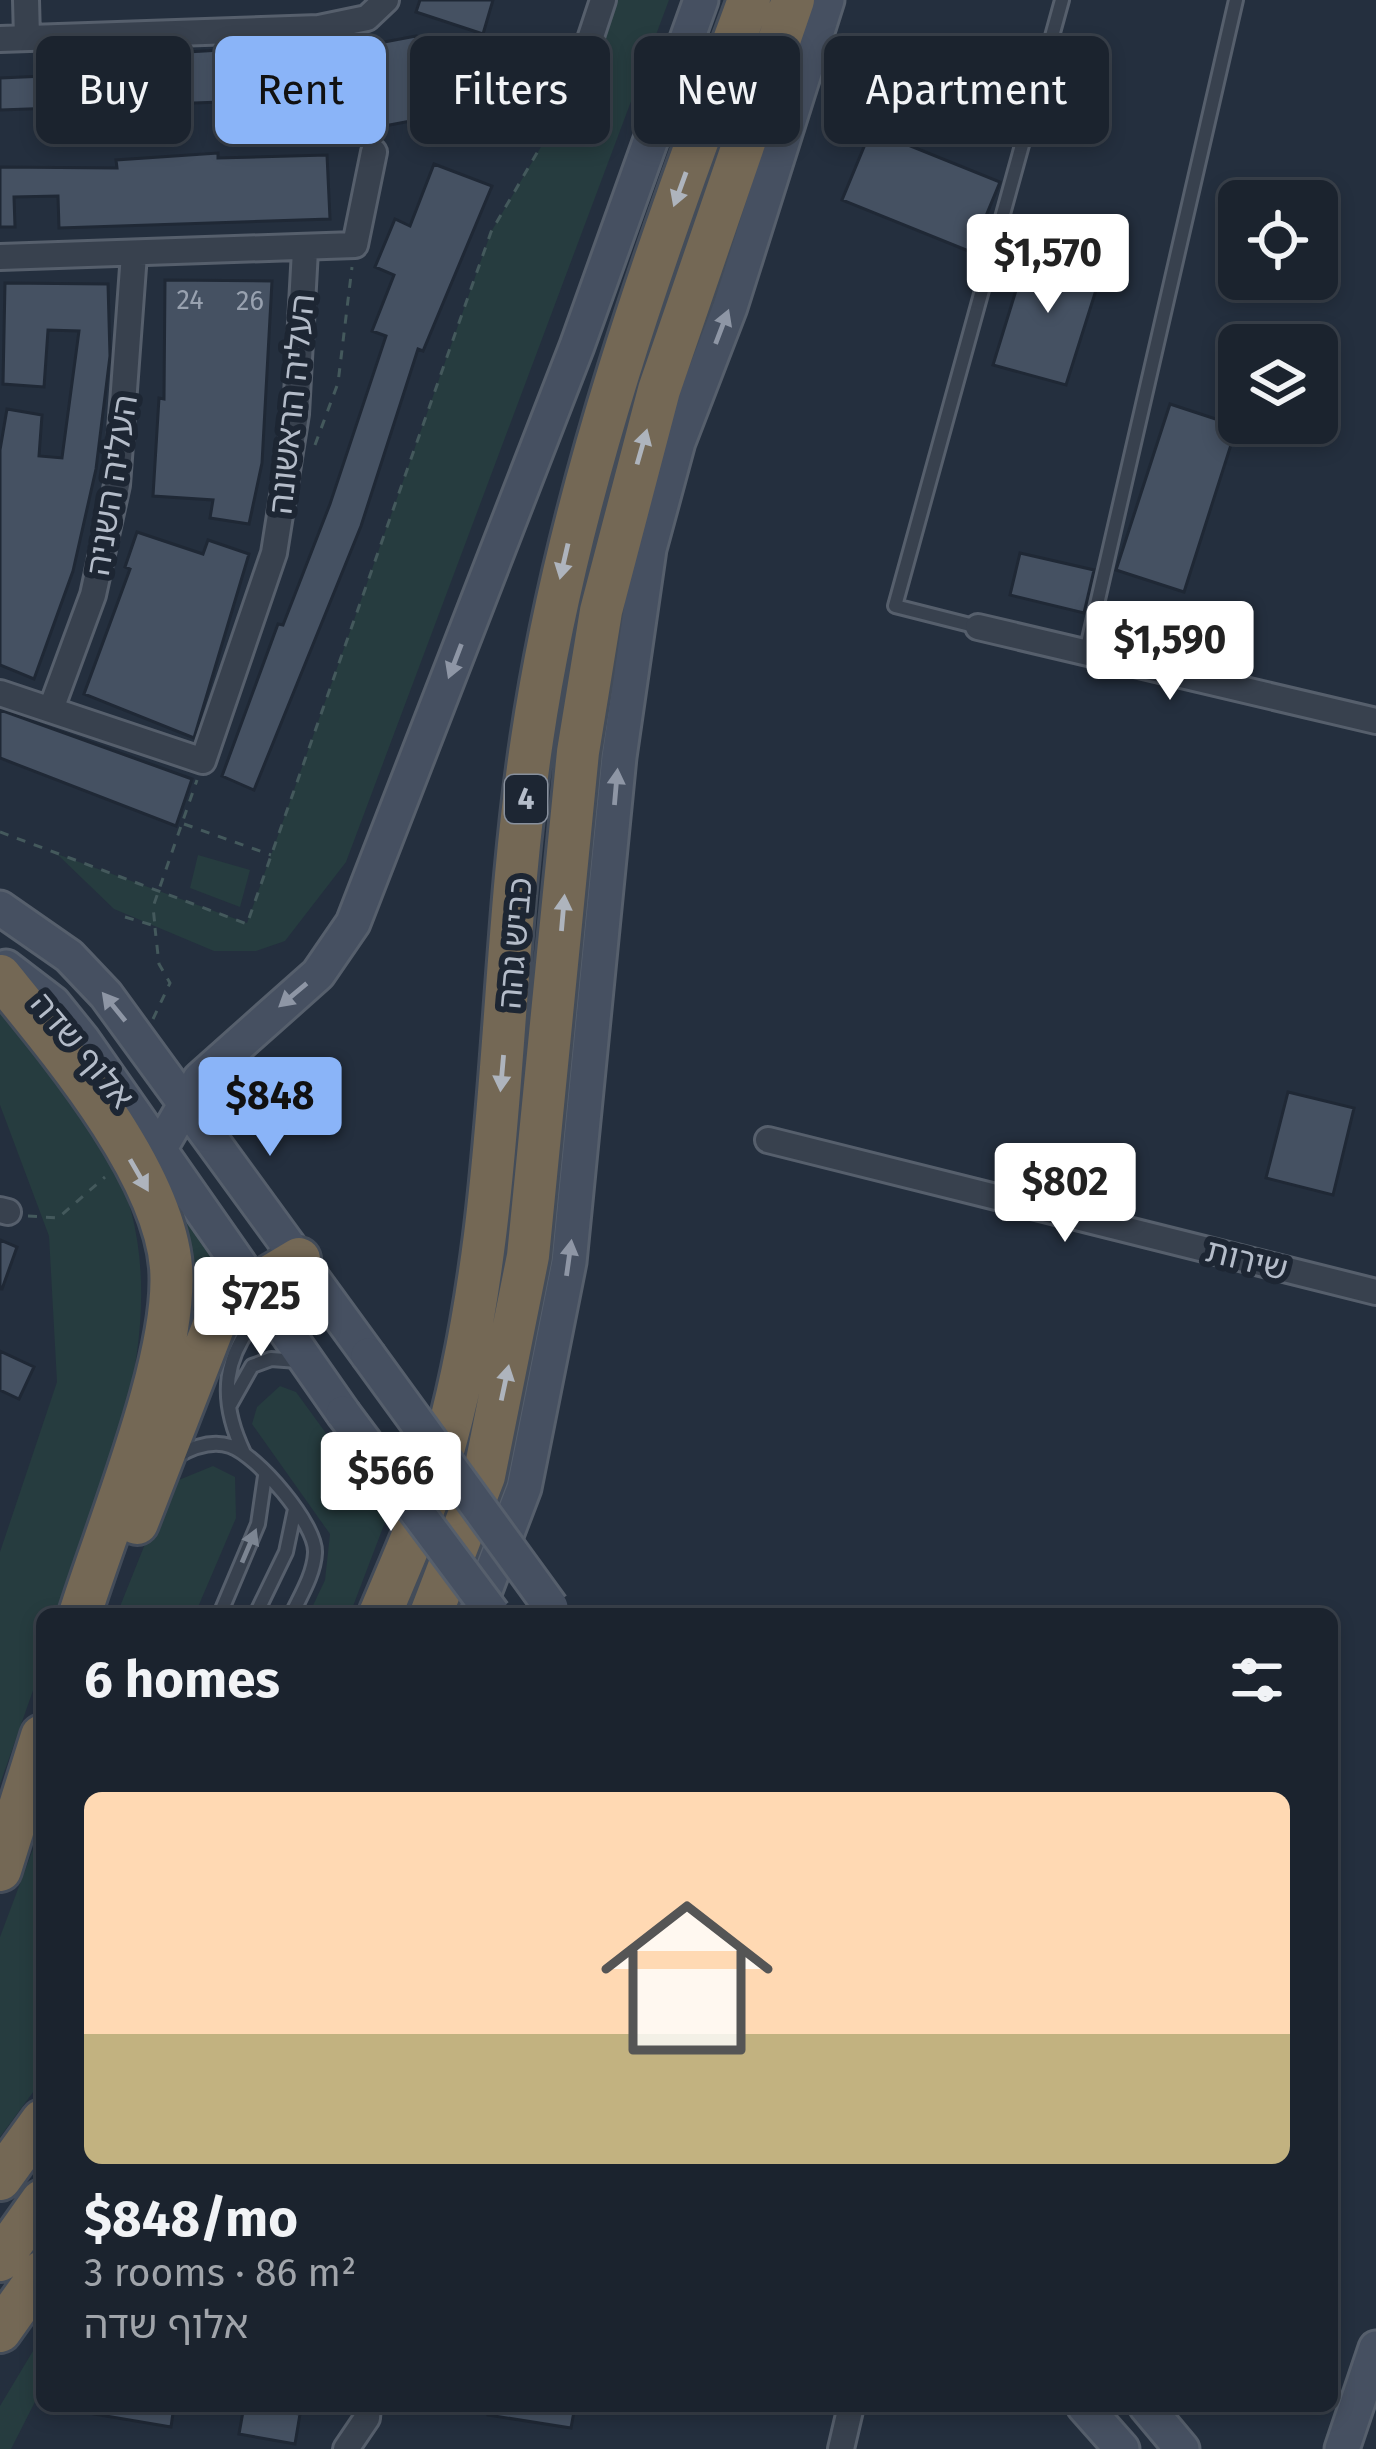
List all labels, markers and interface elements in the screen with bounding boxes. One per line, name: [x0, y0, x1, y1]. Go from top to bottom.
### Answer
chip: Buy: [36, 36, 191, 144]
chip: Rent: [215, 36, 386, 144]
chip: Filters: [410, 36, 610, 144]
chip: New: [634, 36, 800, 144]
chip: Apartment: [824, 36, 1109, 144]
one-way arrow: [669, 171, 688, 207]
map controls: [1218, 180, 1338, 444]
button: locate: [1218, 180, 1338, 300]
pin: $1,570: [950, 214, 1146, 316]
text: $1,570: [994, 230, 1102, 276]
house number: 24: [177, 284, 204, 316]
house number: 26: [236, 285, 264, 317]
street label: העליה הראשונה: [261, 292, 323, 516]
one-way arrow: [714, 309, 733, 345]
button: layers: [1218, 324, 1338, 444]
street label: העליה השניה: [78, 392, 146, 578]
one-way arrow: [634, 428, 652, 465]
one-way arrow: [554, 542, 573, 580]
pin: $1,590: [1072, 601, 1268, 703]
text: $1,590: [1114, 617, 1226, 663]
one-way arrow: [444, 643, 463, 679]
one-way arrow: [607, 768, 626, 805]
road number: 4: [505, 775, 547, 823]
street label: כביש גהה: [489, 876, 541, 1011]
one-way arrow: [554, 894, 573, 931]
one-way arrow: [278, 981, 308, 1007]
street label: אלוף שדה: [22, 985, 142, 1117]
one-way arrow: [102, 991, 127, 1022]
one-way arrow: [492, 1055, 511, 1092]
pin: $848: [199, 1057, 341, 1159]
text: $848: [226, 1073, 314, 1119]
pin: $802: [994, 1143, 1136, 1245]
one-way arrow: [128, 1158, 149, 1192]
text: $802: [1022, 1159, 1108, 1205]
street label: שירות: [1202, 1231, 1292, 1289]
one-way arrow: [560, 1239, 579, 1277]
pin: $725: [190, 1257, 332, 1359]
text: $725: [221, 1273, 301, 1319]
one-way arrow: [497, 1364, 516, 1402]
pin: $566: [320, 1432, 462, 1534]
text: $566: [348, 1448, 434, 1494]
one-way arrow: [239, 1529, 259, 1564]
icon: filters: [1224, 1647, 1290, 1713]
text: 6 homes: [84, 1649, 280, 1711]
icon: home: [579, 1870, 795, 2086]
text: $848/mo: [84, 2188, 298, 2250]
text: 3 rooms · 86 m²: [84, 2250, 356, 2296]
text: אלוף שדה: [84, 2302, 248, 2348]

